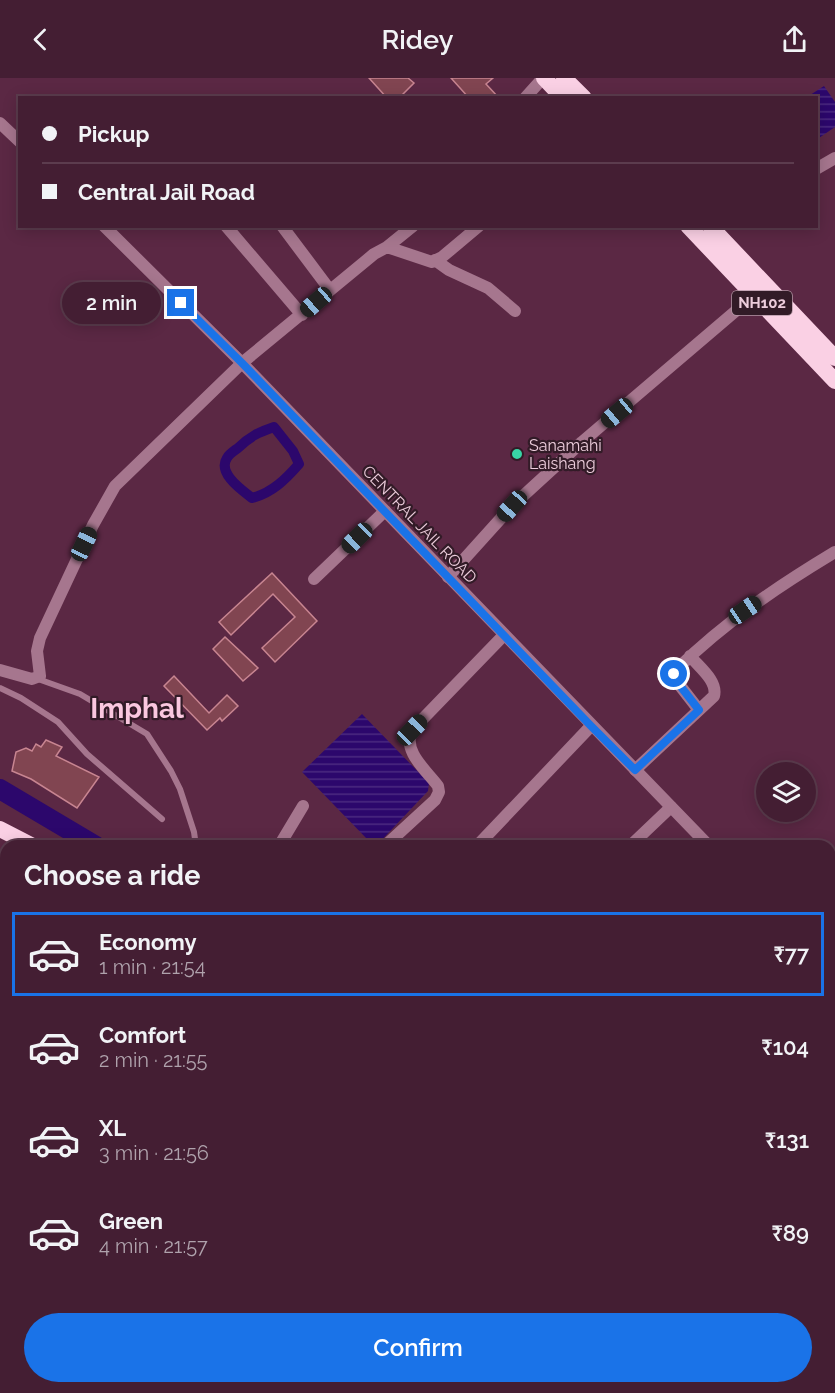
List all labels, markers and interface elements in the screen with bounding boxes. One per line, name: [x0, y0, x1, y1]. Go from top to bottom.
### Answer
icon: back: [24, 23, 57, 56]
icon: share: [778, 23, 811, 56]
text: Ridey: [382, 24, 453, 55]
text: Pickup: [78, 121, 150, 147]
text: Central Jail Road: [78, 179, 255, 205]
callout: 2 min: [61, 282, 160, 324]
car: [297, 283, 335, 321]
route end: [167, 289, 194, 316]
text: 2 min: [86, 291, 137, 315]
road number: NH102: [732, 291, 792, 315]
car: [597, 395, 637, 431]
place label: Sanamahi Laishang: [529, 436, 602, 473]
marker: Sanamahi Laishang: [510, 447, 524, 461]
street label: CENTRAL JAIL ROAD: [359, 462, 481, 587]
car: [493, 487, 531, 525]
car: [338, 519, 376, 557]
car: [68, 524, 100, 564]
car: [725, 592, 765, 628]
route start: [660, 660, 687, 687]
district label: Imphal: [90, 692, 184, 725]
car: [393, 711, 431, 749]
map controls: [756, 762, 816, 822]
button: layers: [756, 762, 816, 822]
text: Choose a ride: [24, 860, 200, 891]
icon: car: [27, 927, 81, 981]
text: Economy: [99, 929, 197, 955]
text: ₹77: [773, 941, 809, 967]
text: 1 min · 21:54: [99, 955, 206, 979]
icon: car: [27, 1020, 81, 1074]
text: Comfort: [99, 1022, 186, 1048]
text: ₹104: [761, 1034, 809, 1060]
text: 2 min · 21:55: [99, 1048, 207, 1072]
icon: car: [27, 1113, 81, 1167]
text: XL: [99, 1115, 126, 1141]
text: ₹131: [765, 1127, 809, 1153]
text: 3 min · 21:56: [99, 1141, 209, 1165]
icon: car: [27, 1206, 81, 1260]
text: Green: [99, 1208, 163, 1234]
text: ₹89: [771, 1220, 809, 1246]
text: 4 min · 21:57: [99, 1234, 208, 1258]
button: Confirm: [24, 1313, 812, 1382]

